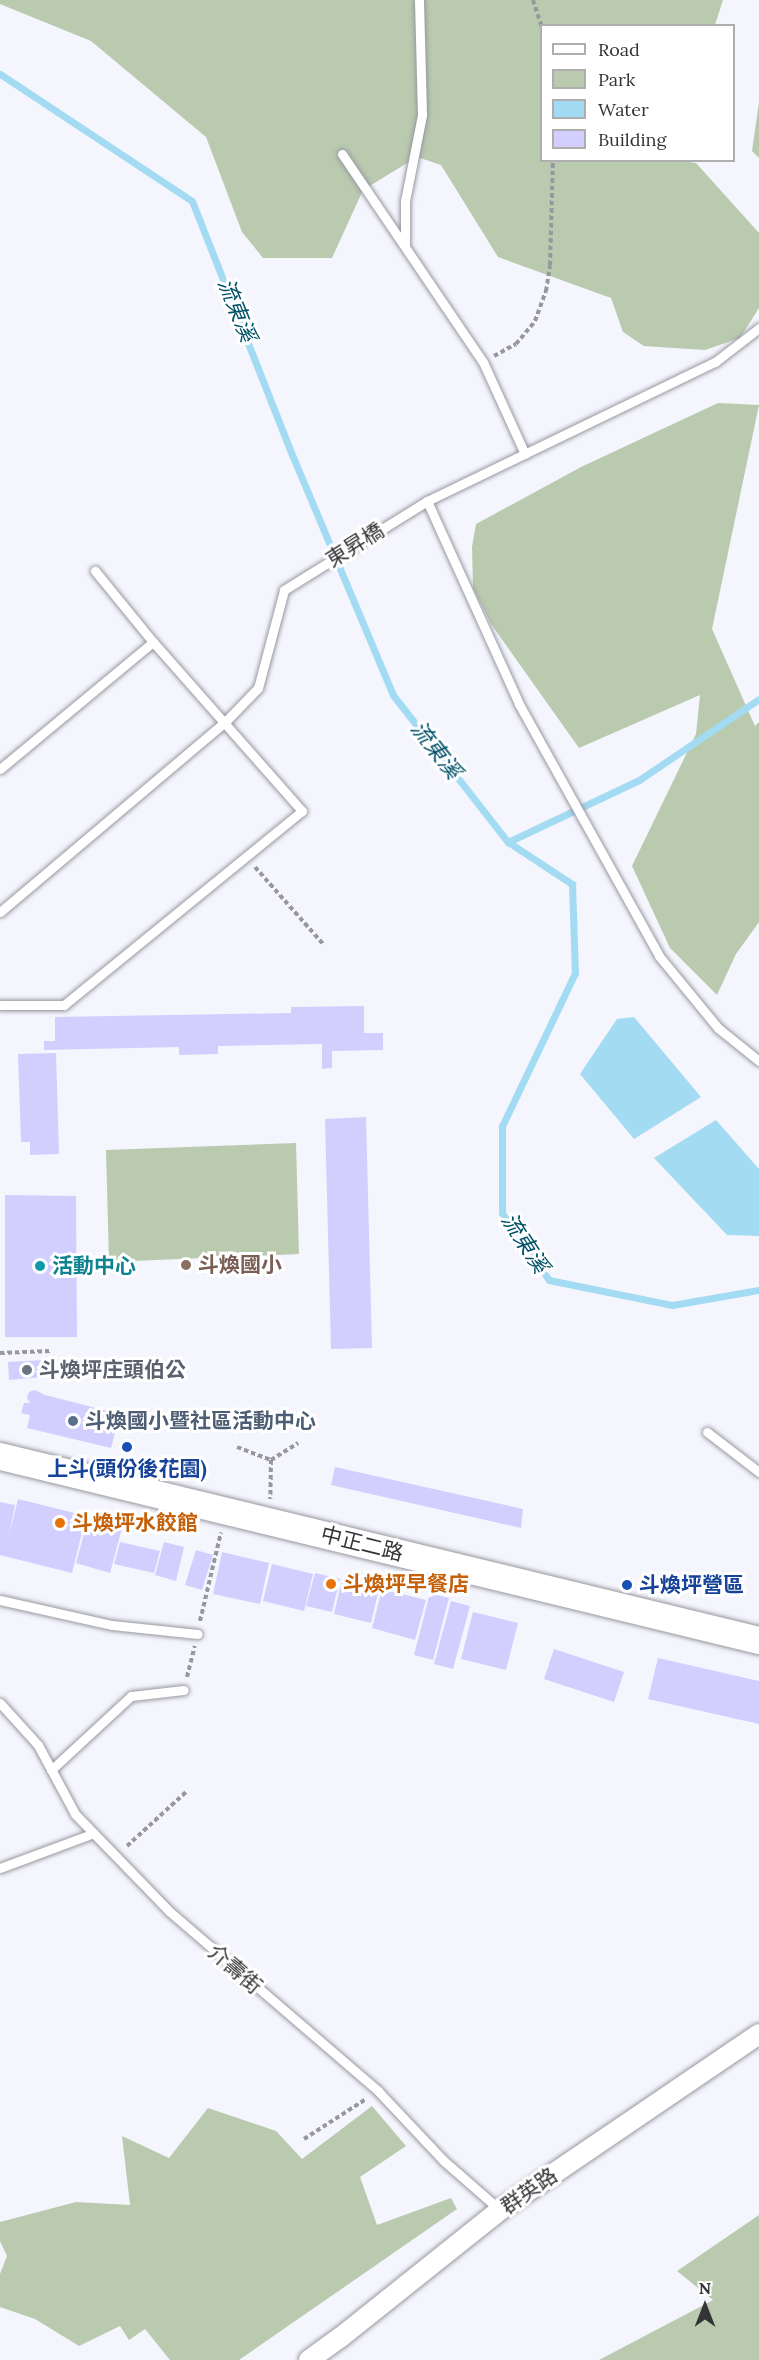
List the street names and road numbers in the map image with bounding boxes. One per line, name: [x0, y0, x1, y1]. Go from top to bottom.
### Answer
street label: 東昇橋: [322, 518, 388, 572]
street label: 中正二路: [318, 1522, 406, 1566]
street label: 介壽街: [203, 1939, 267, 1999]
street label: 群英路: [496, 2163, 562, 2219]

